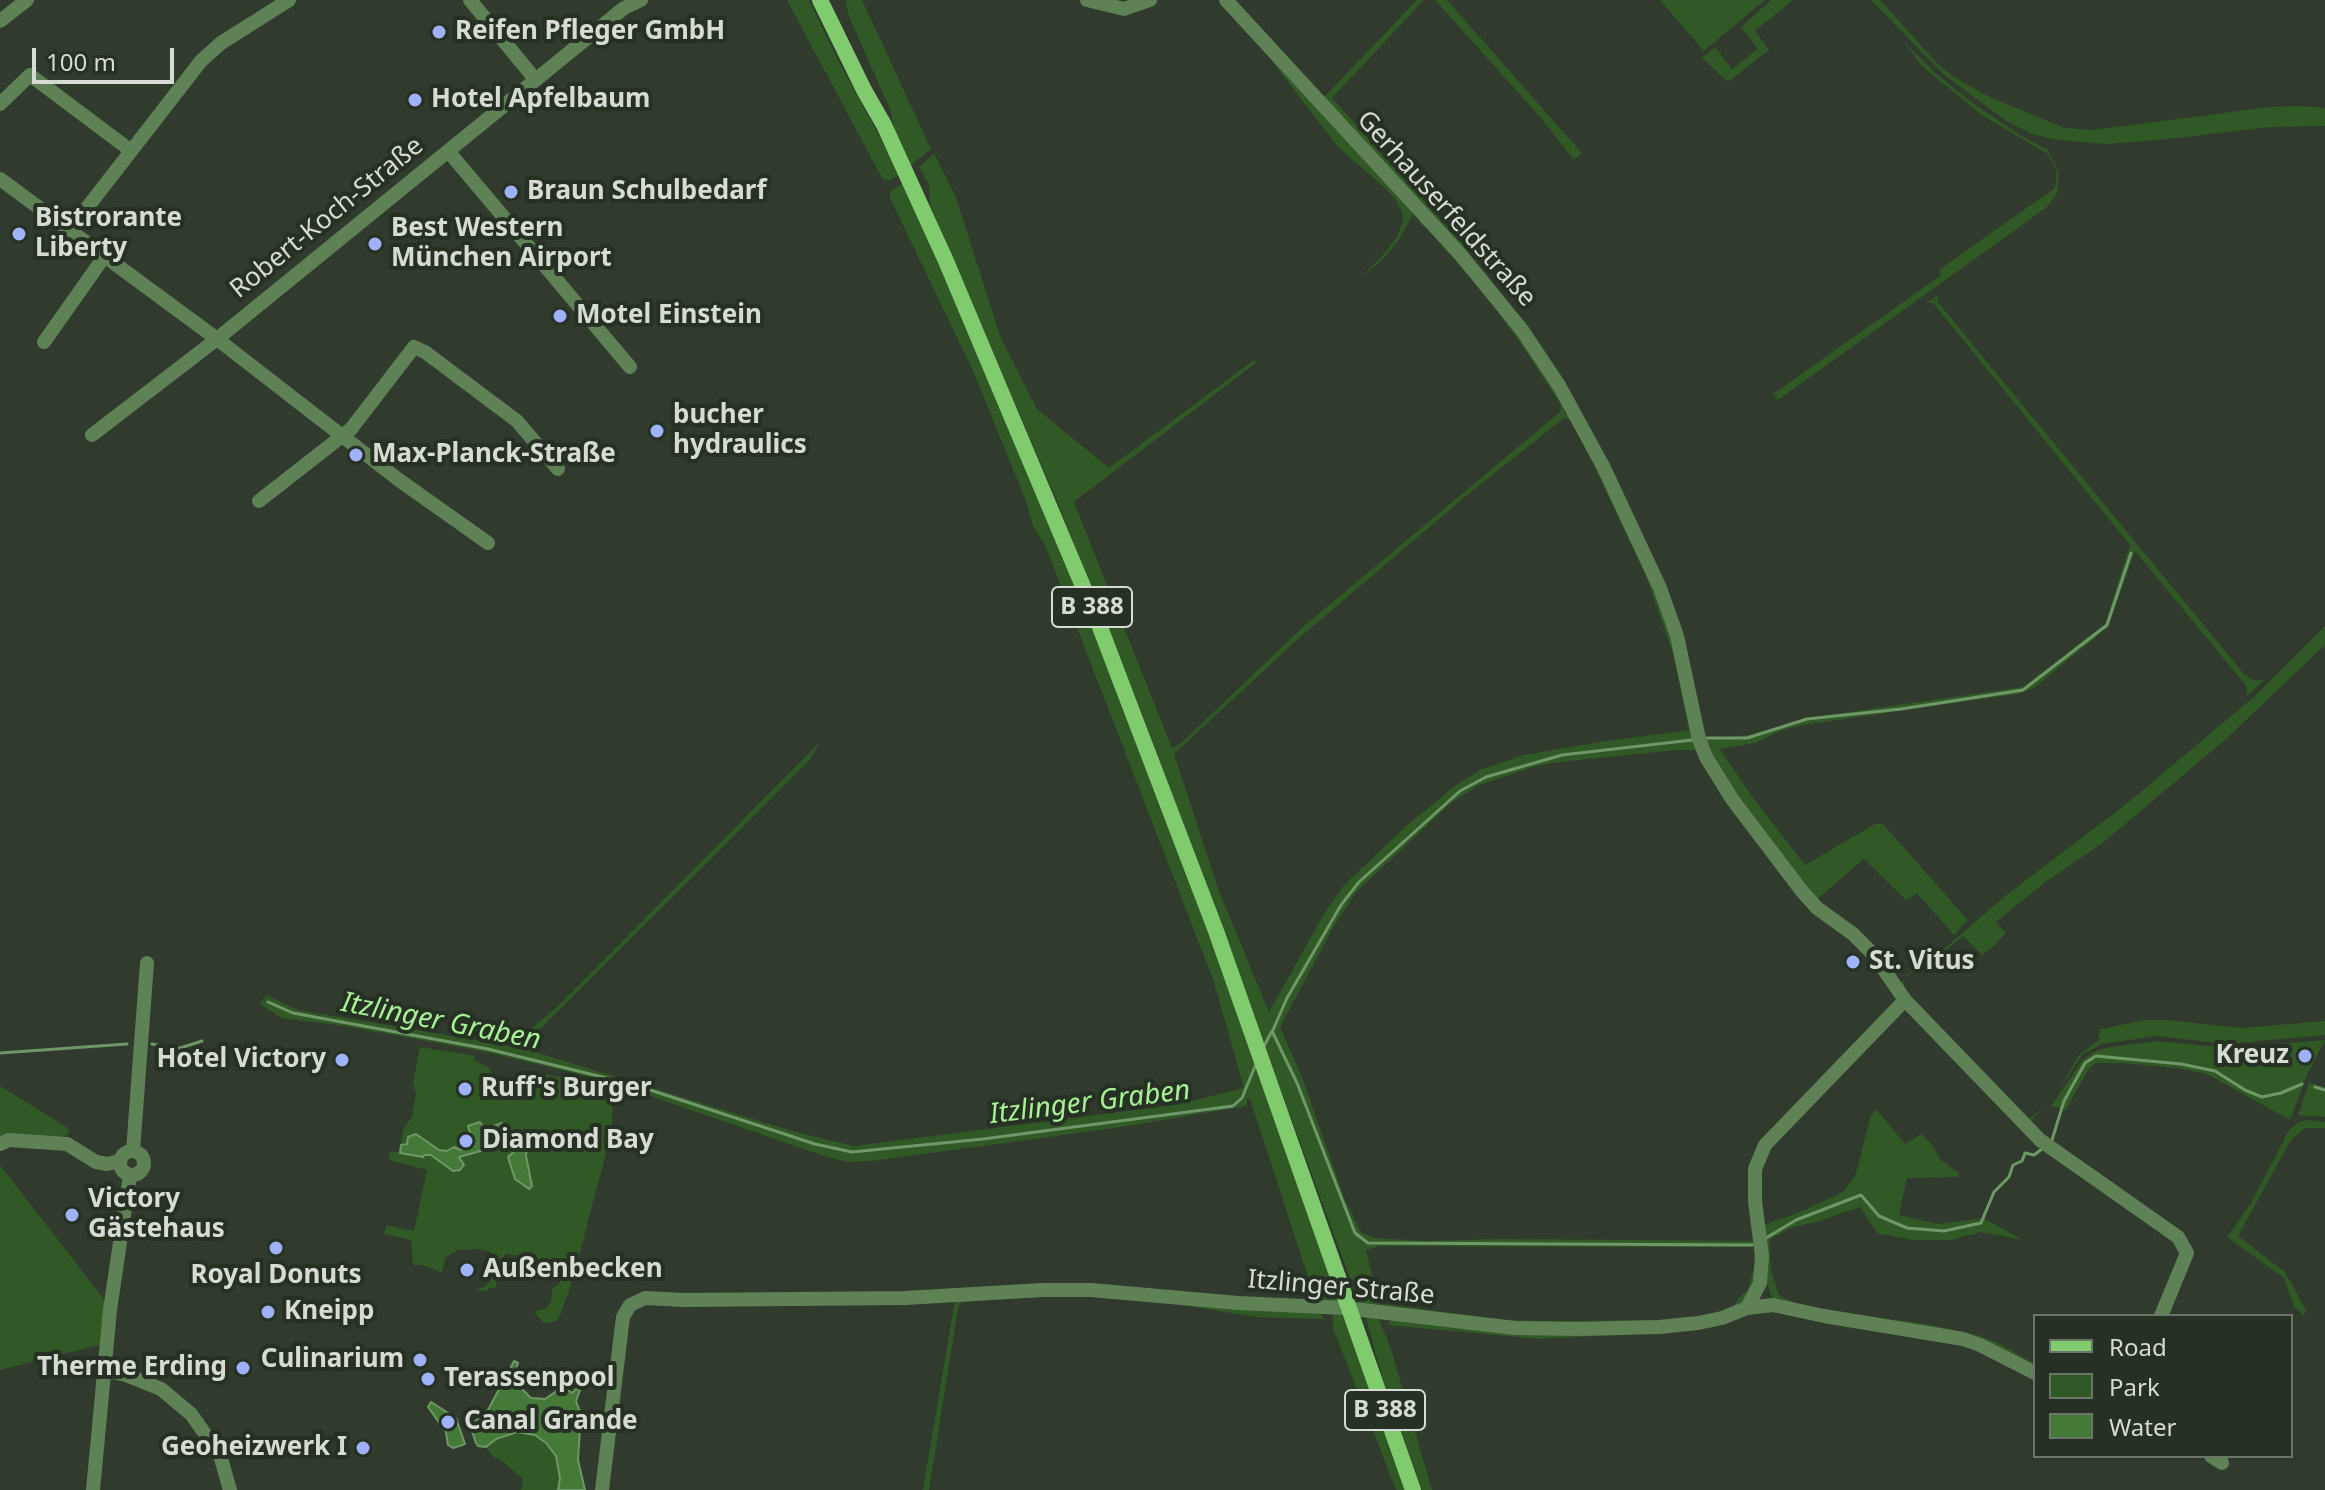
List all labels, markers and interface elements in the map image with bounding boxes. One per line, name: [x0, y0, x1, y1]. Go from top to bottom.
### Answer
place label: Reifen Pfleger GmbH: [455, 16, 725, 48]
marker: Reifen Pfleger GmbH: [430, 23, 448, 41]
scale bar: [36, 32, 178, 82]
text: 100 m: [46, 45, 116, 78]
place label: Hotel Apfelbaum: [431, 84, 650, 116]
marker: Hotel Apfelbaum: [406, 91, 424, 109]
street label: Gerhauserfeldstraße: [1350, 105, 1542, 313]
street label: Robert-Koch-Straße: [224, 131, 430, 305]
place label: Braun Schulbedarf: [527, 176, 766, 208]
marker: Braun Schulbedarf: [502, 183, 520, 201]
place label: Bistrorante Liberty: [35, 203, 182, 264]
place label: Best Western München Airport: [391, 213, 612, 274]
marker: Bistrorante Liberty: [10, 225, 28, 243]
marker: Best Western München Airport: [366, 235, 384, 253]
place label: Motel Einstein: [576, 300, 762, 332]
marker: Motel Einstein: [551, 307, 569, 325]
place label: bucher hydraulics: [673, 400, 807, 462]
marker: bucher hydraulics: [648, 422, 666, 440]
place label: Max-Planck-Straße: [372, 439, 616, 471]
marker: Max-Planck-Straße: [347, 446, 365, 464]
road number: B 388: [1052, 587, 1132, 627]
place label: St. Vitus: [1869, 946, 1975, 978]
marker: St. Vitus: [1844, 953, 1862, 971]
water label: Itzlinger Graben: [339, 986, 543, 1058]
place label: Kreuz: [2215, 1040, 2289, 1072]
place label: Hotel Victory: [156, 1044, 326, 1076]
marker: Kreuz: [2296, 1047, 2314, 1065]
marker: Hotel Victory: [333, 1051, 351, 1069]
place label: Ruff's Burger: [481, 1073, 652, 1105]
water label: Itzlinger Graben: [988, 1074, 1192, 1132]
marker: Ruff's Burger: [456, 1080, 474, 1098]
place label: Diamond Bay: [482, 1125, 654, 1157]
marker: Diamond Bay: [457, 1132, 475, 1150]
place label: Victory Gästehaus: [88, 1184, 225, 1246]
marker: Victory Gästehaus: [63, 1206, 81, 1224]
marker: Royal Donuts: [267, 1239, 285, 1257]
place label: Außenbecken: [483, 1254, 663, 1286]
place label: Royal Donuts: [190, 1260, 362, 1292]
marker: Außenbecken: [458, 1261, 476, 1279]
street label: Itzlinger Straße: [1246, 1264, 1436, 1312]
place label: Kneipp: [284, 1296, 374, 1328]
marker: Kneipp: [259, 1303, 277, 1321]
legend: [2033, 1314, 2293, 1458]
text: Road: [2109, 1330, 2167, 1363]
place label: Culinarium: [261, 1344, 404, 1376]
marker: Culinarium: [411, 1351, 429, 1369]
place label: Therme Erding: [37, 1352, 227, 1384]
marker: Therme Erding: [234, 1359, 252, 1377]
place label: Terassenpool: [444, 1363, 615, 1395]
marker: Terassenpool: [419, 1370, 437, 1388]
text: Park: [2109, 1370, 2160, 1403]
road number: B 388: [1345, 1390, 1425, 1430]
place label: Canal Grande: [464, 1406, 638, 1438]
text: Water: [2109, 1410, 2176, 1443]
marker: Canal Grande: [439, 1413, 457, 1431]
place label: Geoheizwerk I: [161, 1432, 347, 1464]
marker: Geoheizwerk I: [354, 1439, 372, 1457]

